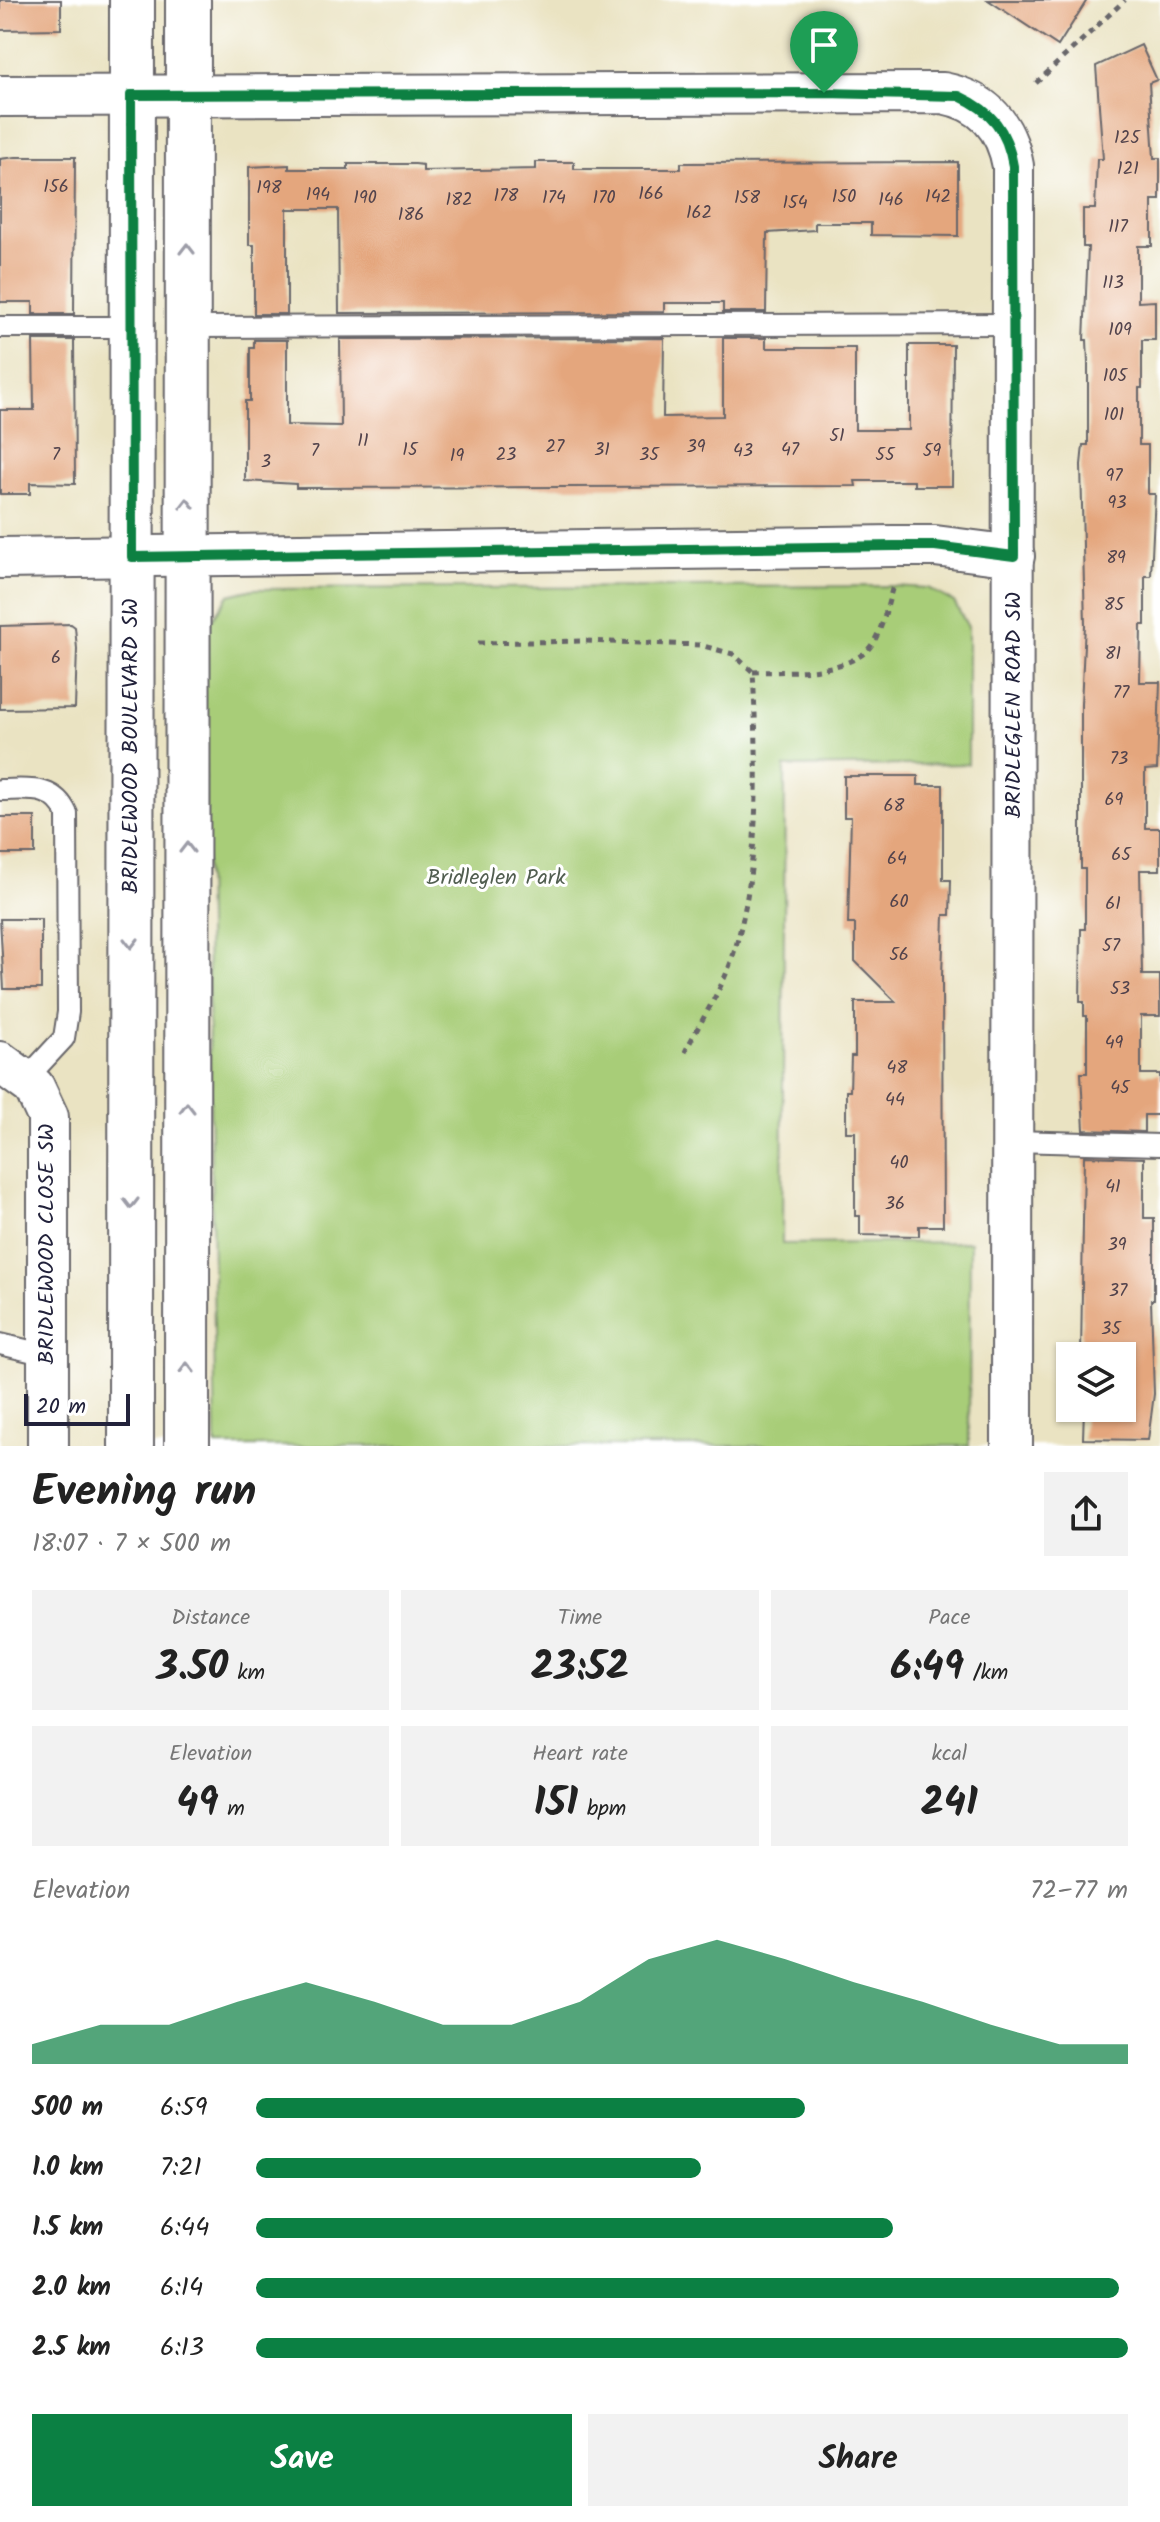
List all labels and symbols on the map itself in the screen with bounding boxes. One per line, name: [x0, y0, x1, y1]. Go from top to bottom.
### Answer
pin: [790, 11, 858, 93]
house number: 125: [1114, 124, 1141, 153]
house number: 121: [1117, 155, 1139, 184]
house number: 156: [43, 173, 69, 202]
house number: 198: [256, 174, 282, 203]
house number: 166: [638, 180, 664, 209]
house number: 194: [306, 181, 330, 210]
house number: 178: [494, 182, 519, 211]
house number: 150: [832, 183, 856, 212]
house number: 142: [925, 183, 951, 212]
house number: 190: [353, 184, 377, 213]
house number: 174: [542, 184, 566, 213]
house number: 170: [593, 184, 615, 213]
house number: 158: [734, 184, 760, 213]
house number: 182: [446, 186, 472, 215]
house number: 146: [878, 186, 904, 215]
house number: 154: [782, 189, 808, 218]
house number: 162: [686, 199, 712, 228]
house number: 186: [398, 201, 424, 230]
house number: 117: [1108, 213, 1128, 242]
one-way arrow: [178, 242, 196, 255]
house number: 113: [1102, 269, 1124, 298]
house number: 109: [1108, 316, 1132, 345]
house number: 105: [1103, 362, 1128, 391]
house number: 101: [1104, 401, 1124, 430]
house number: 51: [829, 422, 845, 451]
house number: 11: [357, 427, 369, 456]
house number: 27: [546, 433, 565, 462]
house number: 39: [686, 433, 706, 462]
house number: 15: [402, 436, 419, 465]
house number: 31: [594, 436, 610, 465]
house number: 47: [781, 436, 800, 465]
house number: 7: [311, 437, 320, 466]
house number: 43: [733, 437, 753, 466]
house number: 59: [923, 437, 941, 466]
house number: 7: [52, 441, 61, 470]
house number: 23: [496, 441, 516, 470]
house number: 35: [639, 441, 660, 470]
house number: 55: [875, 441, 896, 470]
house number: 19: [450, 442, 464, 471]
house number: 3: [261, 448, 271, 477]
house number: 97: [1105, 462, 1123, 491]
house number: 93: [1107, 489, 1127, 518]
one-way arrow: [178, 497, 196, 510]
house number: 89: [1106, 544, 1126, 573]
house number: 85: [1104, 591, 1126, 620]
street label: BRIDLEGLEN ROAD SW: [997, 592, 1032, 818]
street label: BRIDLEWOOD BOULEVARD SW: [114, 598, 149, 894]
house number: 81: [1105, 640, 1121, 669]
house number: 6: [51, 644, 61, 673]
house number: 77: [1113, 679, 1130, 708]
house number: 73: [1110, 745, 1128, 774]
house number: 69: [1105, 786, 1124, 815]
house number: 68: [884, 792, 905, 821]
one-way arrow: [178, 841, 196, 854]
house number: 65: [1111, 841, 1132, 870]
house number: 64: [887, 845, 907, 874]
park label: Bridleglen Park: [427, 861, 566, 896]
house number: 60: [889, 888, 909, 917]
house number: 61: [1105, 890, 1121, 919]
house number: 57: [1102, 932, 1121, 961]
one-way arrow: [122, 937, 140, 950]
house number: 56: [889, 941, 909, 970]
house number: 53: [1110, 975, 1130, 1004]
house number: 49: [1105, 1029, 1124, 1058]
house number: 48: [887, 1054, 908, 1083]
house number: 45: [1110, 1074, 1131, 1103]
house number: 44: [885, 1086, 905, 1115]
one-way arrow: [178, 1101, 196, 1114]
street label: BRIDLEWOOD CLOSE SW: [30, 1124, 65, 1364]
house number: 40: [890, 1149, 908, 1178]
house number: 41: [1105, 1173, 1121, 1202]
house number: 36: [885, 1190, 905, 1219]
one-way arrow: [122, 1197, 140, 1210]
house number: 39: [1107, 1231, 1127, 1260]
house number: 37: [1109, 1277, 1128, 1306]
house number: 35: [1101, 1315, 1122, 1344]
one-way arrow: [178, 1361, 196, 1374]
scale bar: [24, 1390, 130, 1426]

